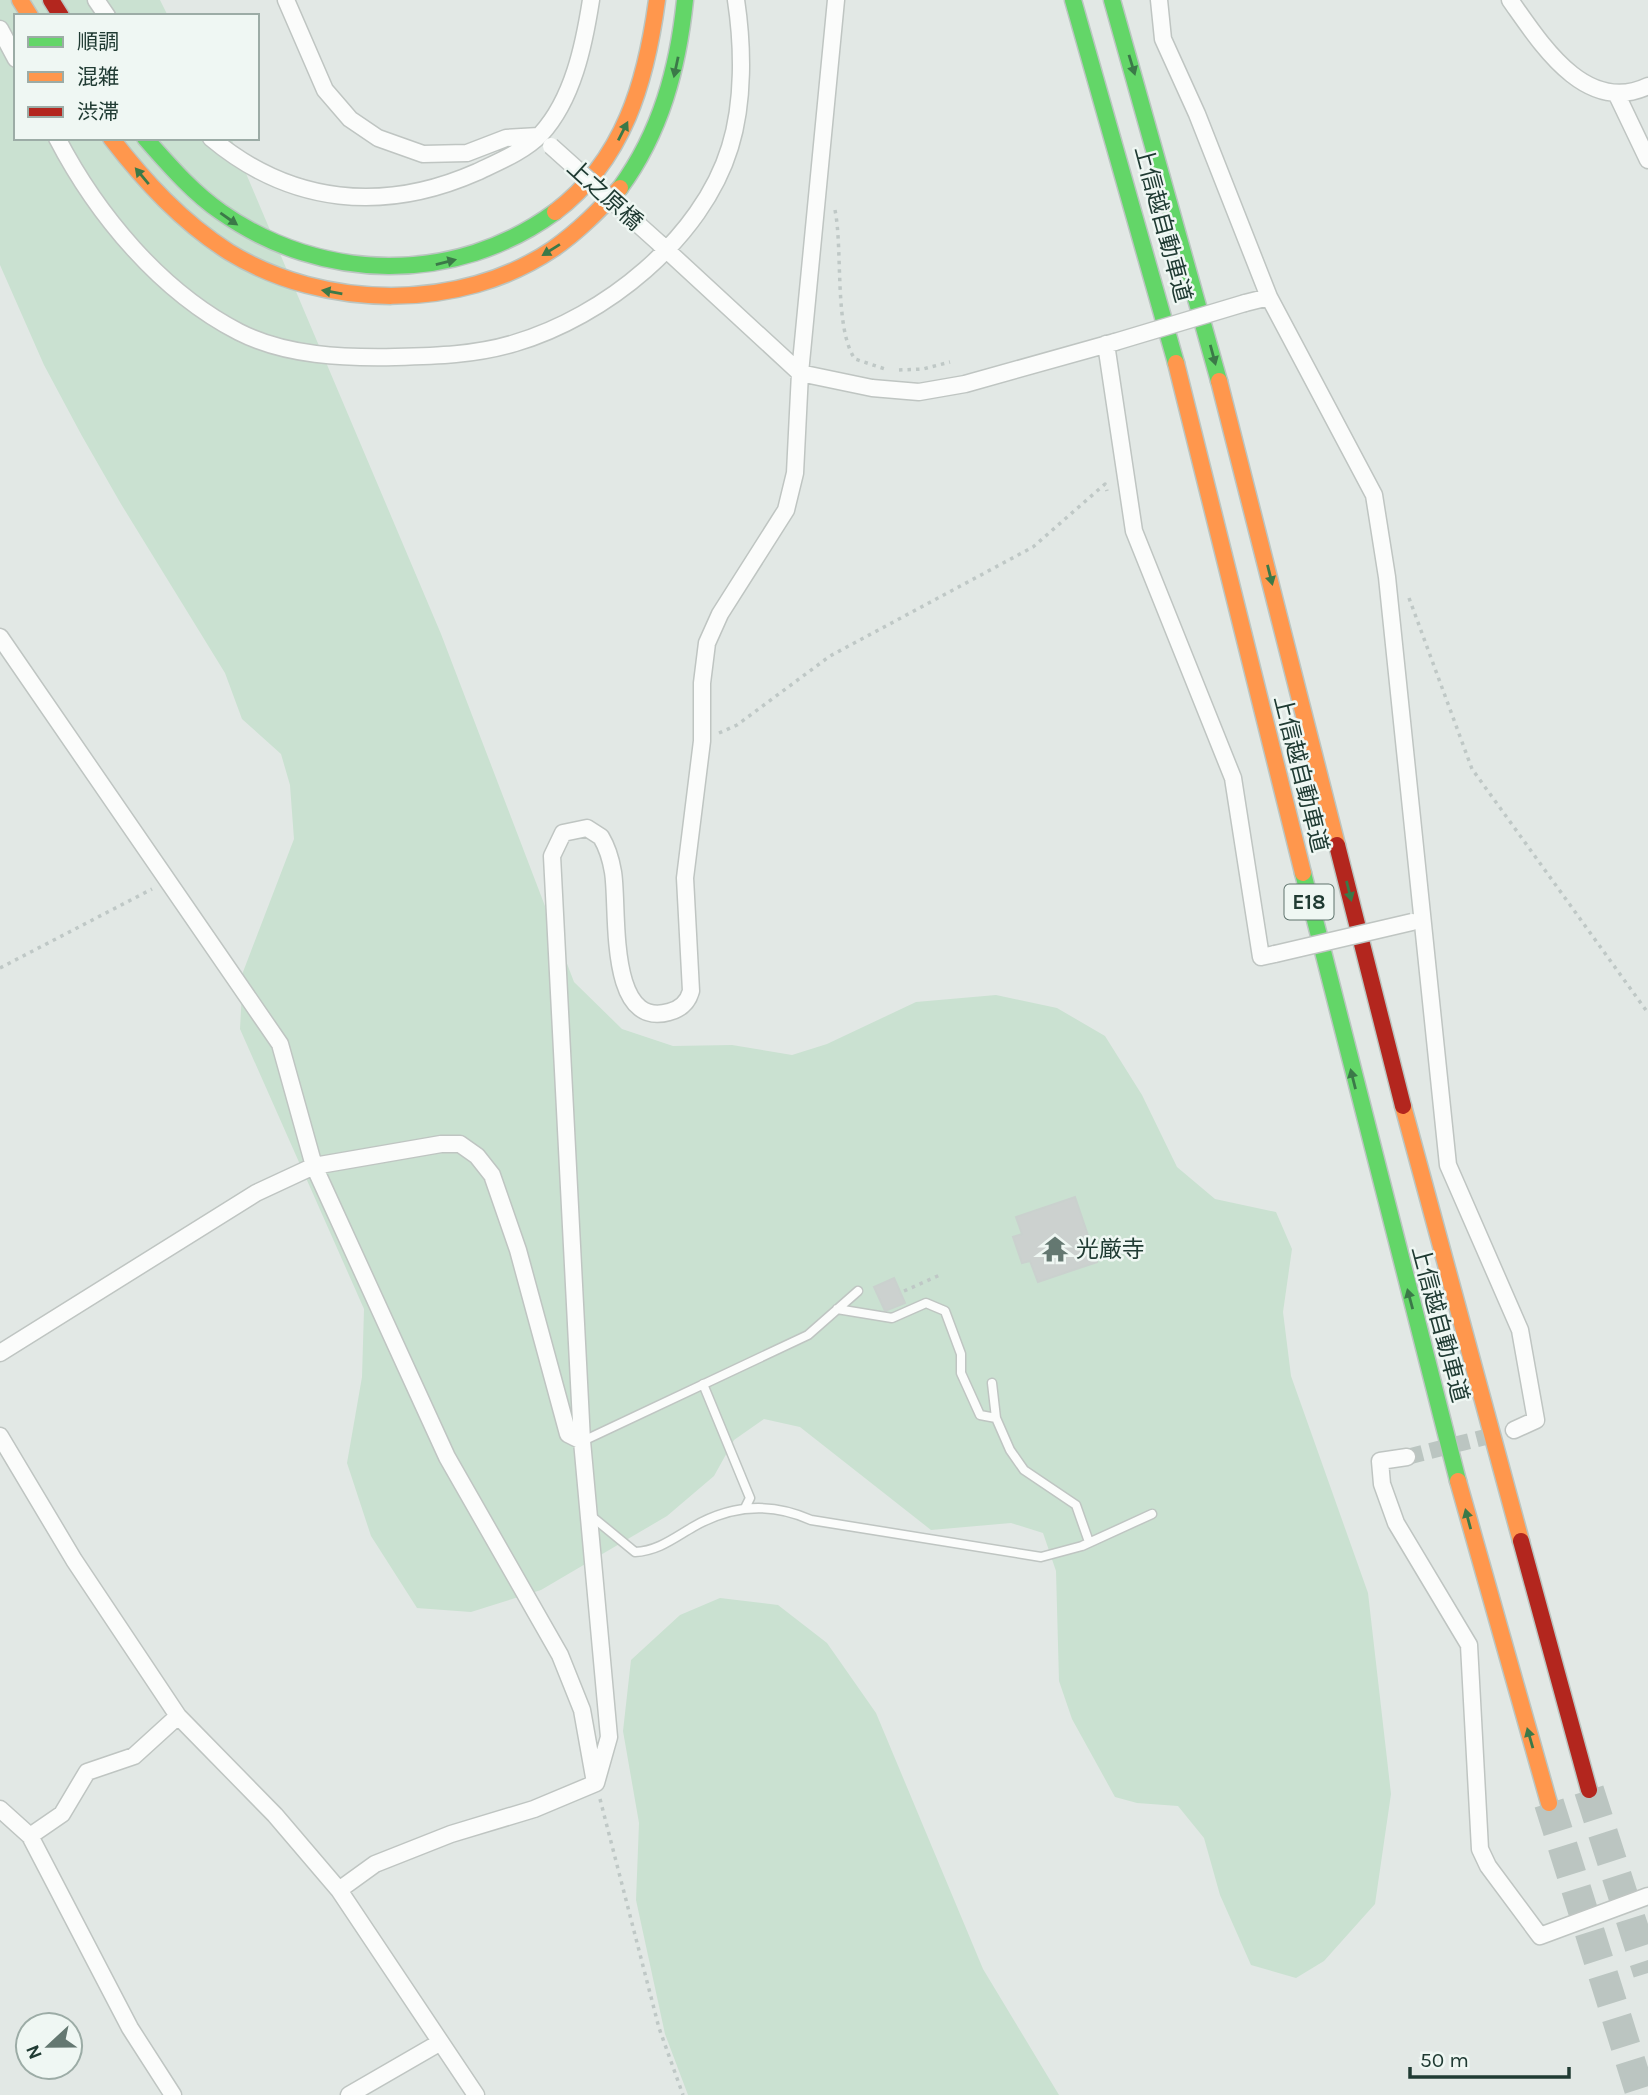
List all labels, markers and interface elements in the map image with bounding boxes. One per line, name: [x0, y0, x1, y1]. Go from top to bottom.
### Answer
legend: [14, 14, 259, 140]
text: 順調: [77, 30, 119, 54]
one-way arrow: [1127, 55, 1137, 76]
one-way arrow: [670, 56, 681, 78]
text: 混雑: [77, 65, 119, 89]
text: 渋滞: [77, 100, 119, 124]
one-way arrow: [617, 121, 628, 141]
street label: 上信越自動車道: [1129, 143, 1197, 305]
street label: 上之原橋: [562, 154, 648, 236]
one-way arrow: [134, 168, 149, 186]
one-way arrow: [220, 212, 238, 226]
one-way arrow: [541, 243, 560, 256]
one-way arrow: [435, 256, 457, 267]
one-way arrow: [321, 286, 343, 297]
one-way arrow: [1208, 344, 1219, 366]
one-way arrow: [1265, 564, 1276, 586]
street label: 上信越自動車道: [1268, 693, 1334, 855]
one-way arrow: [1344, 880, 1355, 902]
road number: E18: [1284, 884, 1334, 920]
one-way arrow: [1347, 1068, 1358, 1090]
temple icon: 光厳寺: [1040, 1234, 1070, 1264]
place label: 光厳寺: [1076, 1236, 1145, 1263]
street label: 上信越自動車道: [1406, 1243, 1474, 1405]
one-way arrow: [1404, 1288, 1415, 1310]
one-way arrow: [1462, 1508, 1473, 1530]
one-way arrow: [1525, 1727, 1535, 1748]
north arrow: [14, 2011, 84, 2081]
scale bar: [1410, 2036, 1569, 2080]
text: N: [21, 2042, 47, 2062]
text: 50 m: [1420, 2048, 1469, 2072]

